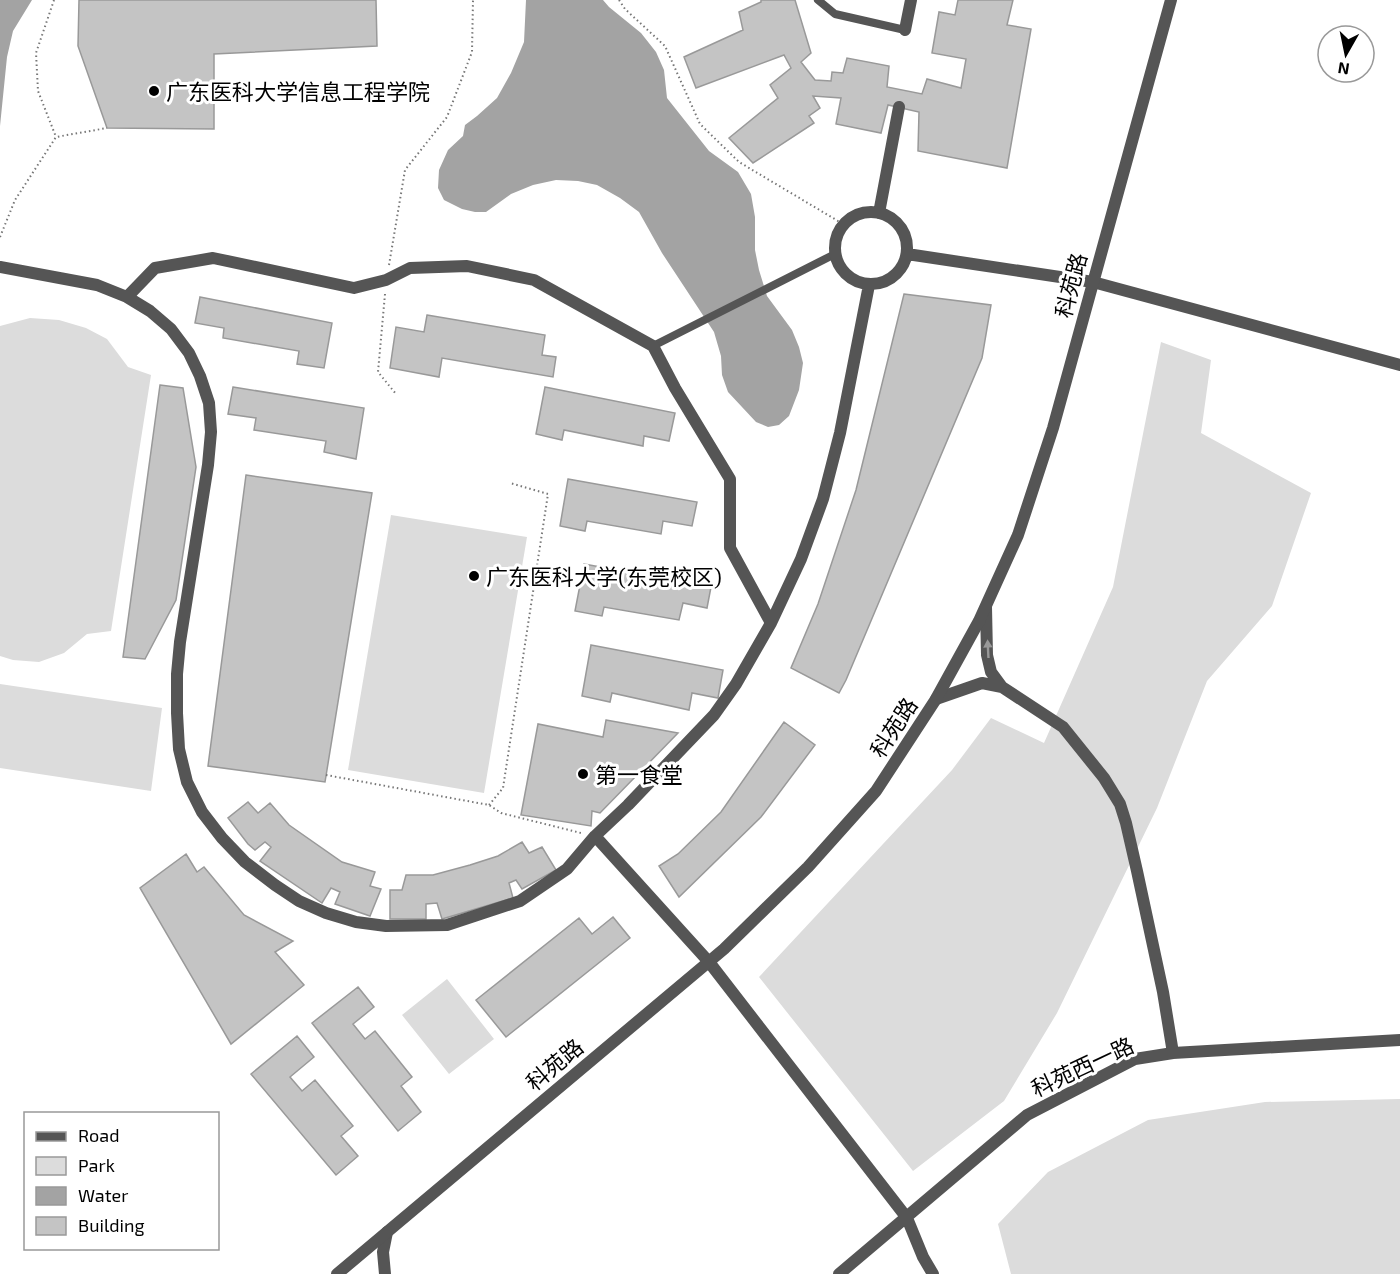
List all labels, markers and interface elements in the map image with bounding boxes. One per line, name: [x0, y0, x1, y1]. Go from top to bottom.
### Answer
north arrow: [1316, 24, 1376, 84]
text: N: [1336, 59, 1351, 80]
place label: 广东医科大学信息工程学院: [166, 78, 430, 104]
marker: 广东医科大学信息工程学院: [147, 84, 161, 98]
street label: 科苑路: [1049, 250, 1091, 320]
place label: 广东医科大学(东莞校区): [486, 563, 722, 589]
marker: 广东医科大学(东莞校区): [467, 569, 481, 583]
one-way arrow: [983, 639, 992, 658]
street label: 科苑路: [864, 692, 922, 762]
place label: 第一食堂: [595, 761, 683, 787]
marker: 第一食堂: [576, 767, 590, 781]
street label: 科苑西一路: [1027, 1031, 1137, 1101]
street label: 科苑路: [520, 1033, 588, 1095]
legend: [24, 1112, 219, 1250]
text: Road: [78, 1124, 119, 1146]
text: Park: [78, 1154, 115, 1176]
text: Water: [78, 1184, 128, 1206]
text: Building: [78, 1214, 145, 1236]

